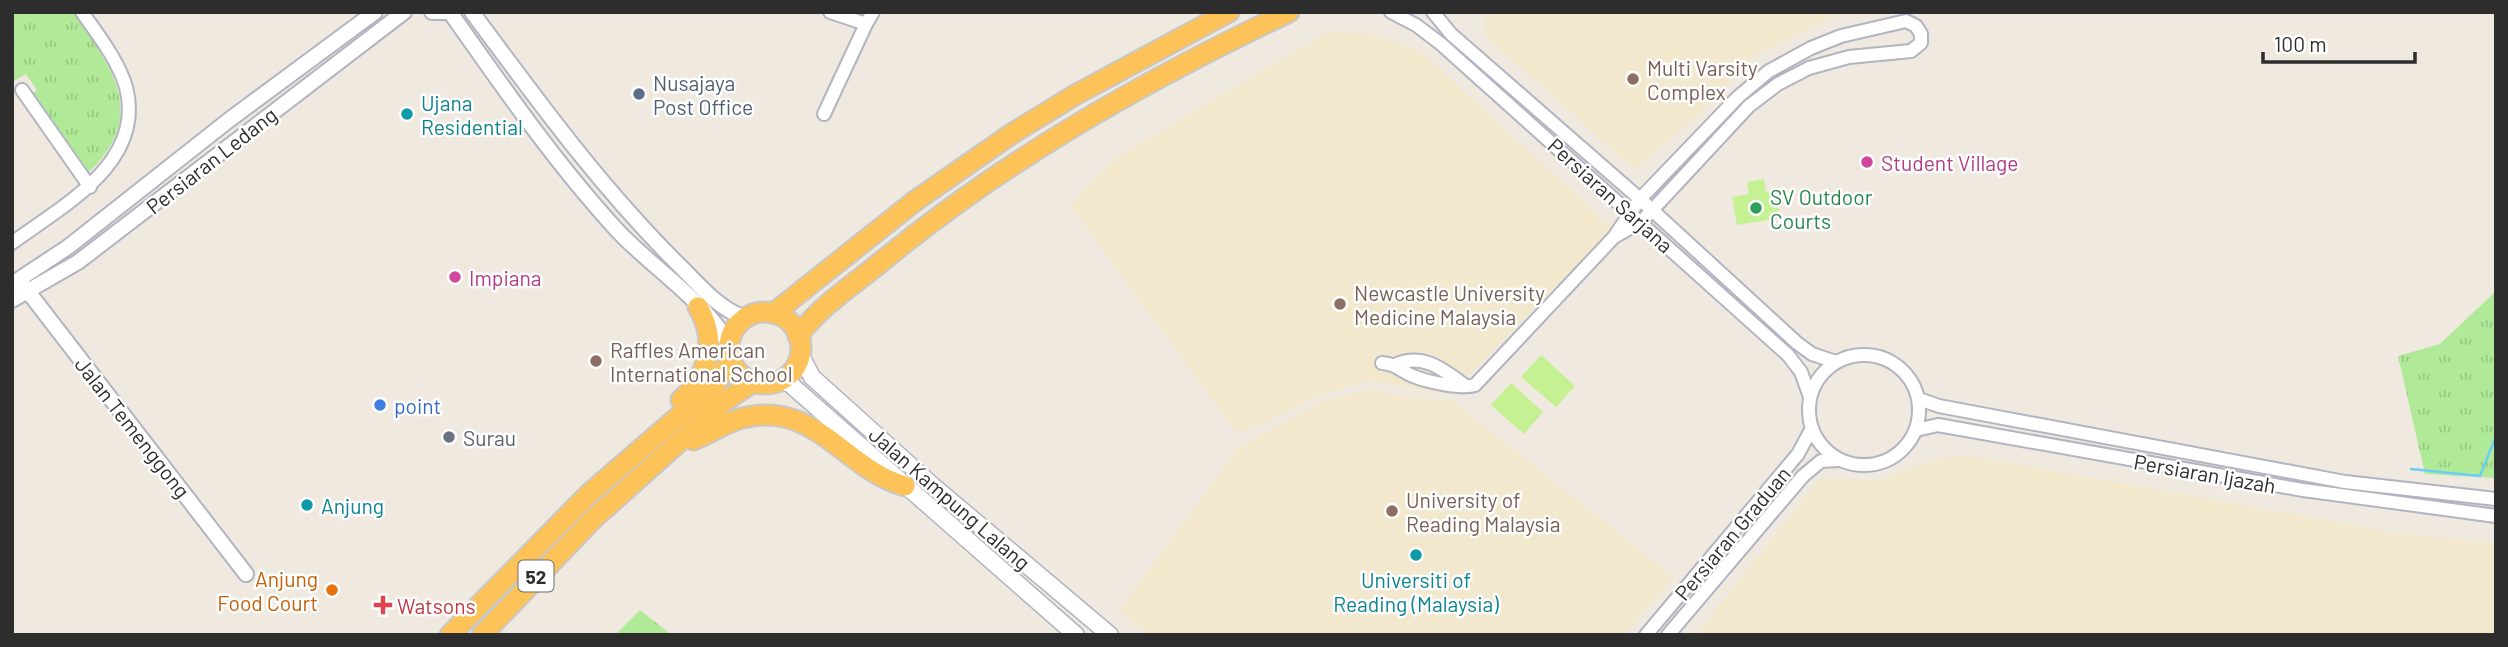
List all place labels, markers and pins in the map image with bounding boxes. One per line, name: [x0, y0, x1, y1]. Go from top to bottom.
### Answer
place label: Multi Varsity Complex: [1647, 55, 1758, 104]
place label: Nusajaya Post Office: [653, 70, 753, 119]
marker: Multi Varsity Complex: [1625, 71, 1641, 87]
marker: Nusajaya Post Office: [631, 86, 647, 102]
place label: Ujana Residential: [421, 90, 523, 139]
marker: Ujana Residential: [399, 106, 415, 122]
place label: Student Village: [1881, 150, 2019, 175]
marker: Student Village: [1859, 154, 1875, 170]
place label: SV Outdoor Courts: [1770, 184, 1873, 233]
marker: SV Outdoor Courts: [1748, 200, 1764, 216]
place label: Impiana: [469, 265, 542, 290]
marker: Impiana: [447, 269, 463, 285]
place label: Newcastle University Medicine Malaysia: [1354, 280, 1545, 329]
marker: Newcastle University Medicine Malaysia: [1332, 296, 1348, 312]
place label: Raffles American International School: [610, 337, 793, 386]
marker: Raffles American International School: [588, 353, 604, 369]
place label: point: [394, 393, 441, 418]
marker: point: [372, 397, 388, 413]
place label: Surau: [463, 425, 516, 450]
marker: Surau: [441, 429, 457, 445]
place label: University of Reading Malaysia: [1406, 487, 1561, 536]
place label: Anjung: [321, 493, 384, 518]
marker: Anjung: [299, 497, 315, 513]
marker: University of Reading Malaysia: [1384, 503, 1400, 519]
marker: Universiti of Reading (Malaysia): [1408, 547, 1424, 563]
place label: Anjung Food Court: [217, 566, 318, 615]
place label: Universiti of Reading (Malaysia): [1333, 567, 1499, 616]
marker: Anjung Food Court: [324, 582, 340, 598]
place label: Watsons: [397, 593, 476, 618]
marker: Watsons: [375, 597, 391, 613]

